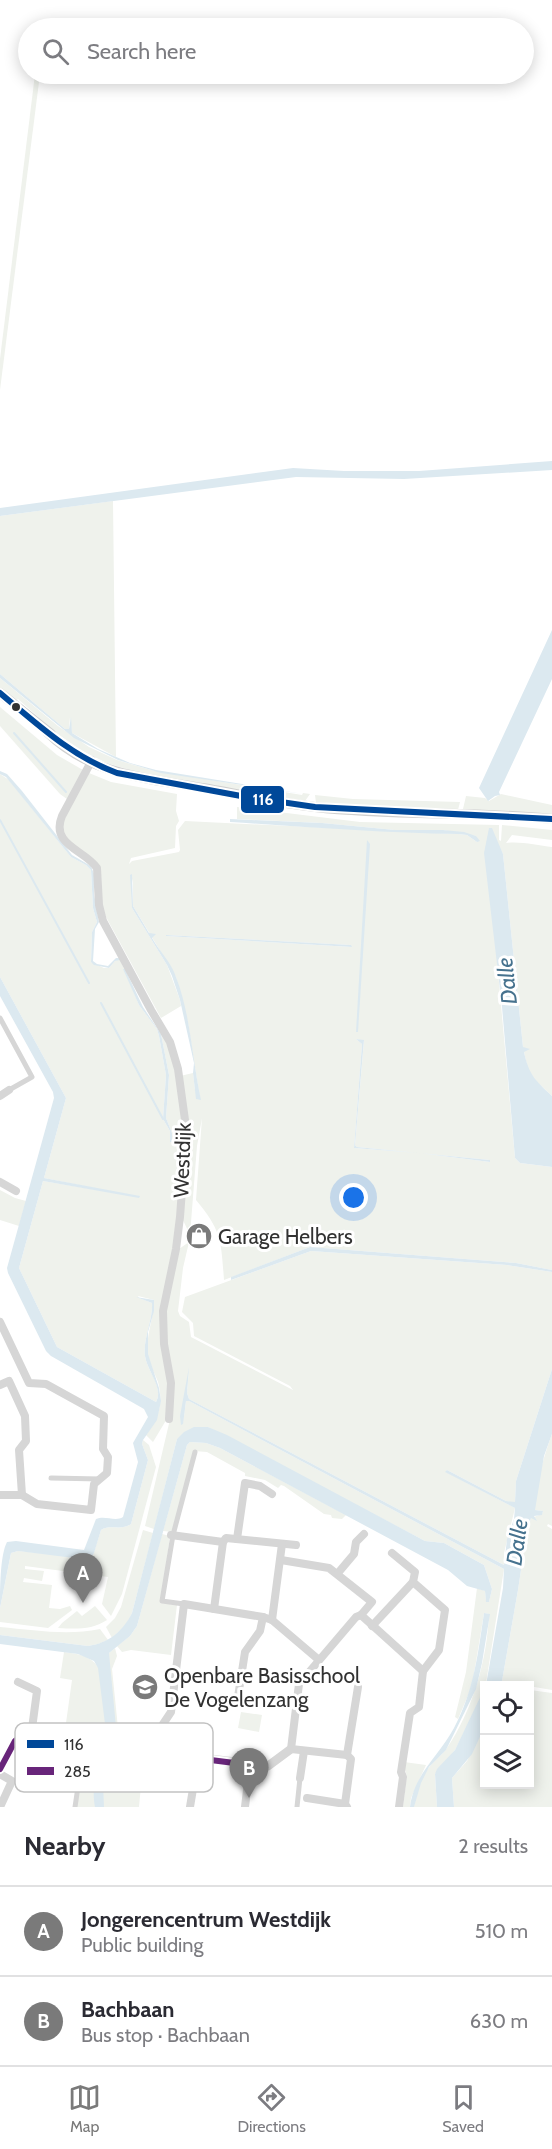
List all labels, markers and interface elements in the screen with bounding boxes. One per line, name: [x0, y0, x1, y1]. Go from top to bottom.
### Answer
search box: [18, 18, 534, 84]
icon: search: [39, 35, 72, 68]
text: Search here: [87, 38, 196, 65]
unlabelled marker: [10, 701, 22, 713]
line badge: 116: [240, 785, 285, 814]
text: 116: [253, 790, 273, 809]
water label: Dalle: [491, 956, 523, 1006]
street label: Westdijk: [168, 1121, 197, 1198]
your location: [339, 1183, 368, 1212]
shop icon: Garage Helbers: [184, 1221, 214, 1251]
place label: Garage Helbers: [218, 1224, 353, 1249]
water label: Dalle: [500, 1517, 534, 1567]
pin: A: [64, 1554, 103, 1603]
place label: Openbare Basisschool De Vogelenzang: [164, 1663, 360, 1712]
school or university icon: Openbare Basisschool De Vogelenzang: [130, 1672, 160, 1702]
map controls: [480, 1681, 534, 1789]
button: locate: [480, 1681, 534, 1735]
legend: [15, 1723, 213, 1792]
text: 116: [64, 1735, 84, 1754]
button: layers: [480, 1735, 534, 1789]
pin: B: [230, 1748, 268, 1798]
text: 285: [64, 1762, 91, 1781]
text: Nearby: [24, 1830, 105, 1862]
text: 2 results: [458, 1834, 528, 1858]
text: Jongerencentrum Westdijk: [81, 1906, 331, 1933]
text: A: [37, 1919, 50, 1943]
text: 510 m: [475, 1919, 528, 1943]
text: Public building: [81, 1933, 203, 1957]
text: Bachbaan: [81, 1996, 174, 2023]
text: B: [37, 2009, 50, 2033]
text: 630 m: [470, 2009, 528, 2033]
text: Bus stop · Bachbaan: [81, 2023, 250, 2047]
tab: Map: [68, 2081, 101, 2136]
tab: Directions: [238, 2081, 306, 2136]
tab: Saved: [442, 2081, 484, 2136]

